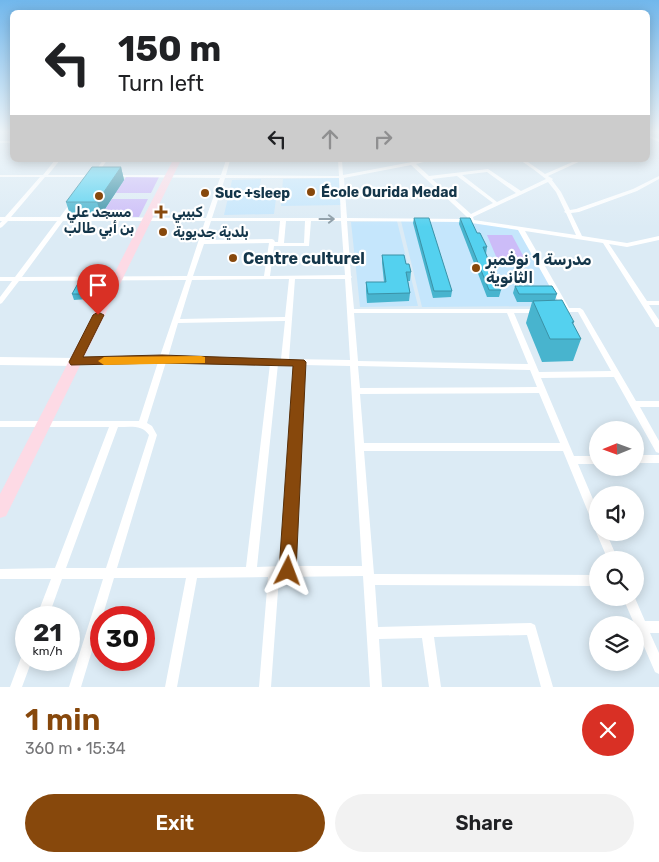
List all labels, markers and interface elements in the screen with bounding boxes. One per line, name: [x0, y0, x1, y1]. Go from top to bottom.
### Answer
text: 150 m: [118, 28, 221, 70]
icon: left: [35, 30, 100, 95]
text: Turn left: [118, 70, 204, 97]
icon: left: [263, 125, 291, 153]
icon: ahead: [316, 125, 344, 153]
icon: right: [369, 125, 397, 153]
place label: École Ourida Medad: [321, 183, 457, 201]
place label: Suc +sleep: [215, 185, 290, 202]
marker: École Ourida Medad: [305, 186, 317, 198]
marker: Suc +sleep: [199, 187, 211, 199]
marker: مسجد علي بن أبي طالب: [93, 190, 105, 202]
place label: مسجد علي بن أبي طالب: [64, 204, 134, 239]
place label: كبيبي: [172, 204, 203, 223]
marker: كبيبي: [154, 205, 168, 219]
one-way arrow: [318, 214, 335, 224]
place label: بلدية جديوية: [173, 224, 249, 241]
marker: بلدية جديوية: [157, 226, 169, 238]
place label: Centre culturel: [243, 249, 365, 268]
place label: مدرسة 1 نوفمبر الثانوية: [485, 250, 592, 287]
marker: Centre culturel: [227, 252, 239, 264]
marker: مدرسة 1 نوفمبر الثانوية: [470, 262, 482, 274]
pin: [77, 264, 119, 315]
icon: arrive: [84, 271, 112, 299]
north arrow: [589, 421, 644, 476]
map controls: [589, 421, 644, 671]
button: sound: [589, 486, 644, 541]
position arrow: [261, 544, 313, 596]
button: search: [589, 551, 644, 606]
speed limit sign: 30: [90, 606, 155, 671]
button: layers: [589, 616, 644, 671]
text: 21: [33, 618, 62, 647]
text: km/h: [33, 644, 62, 658]
text: 1 min: [25, 702, 100, 738]
button: close: [582, 704, 634, 756]
text: 360 m · 15:34: [25, 739, 126, 758]
button: Exit: [25, 794, 325, 852]
button: Share: [335, 794, 634, 852]

